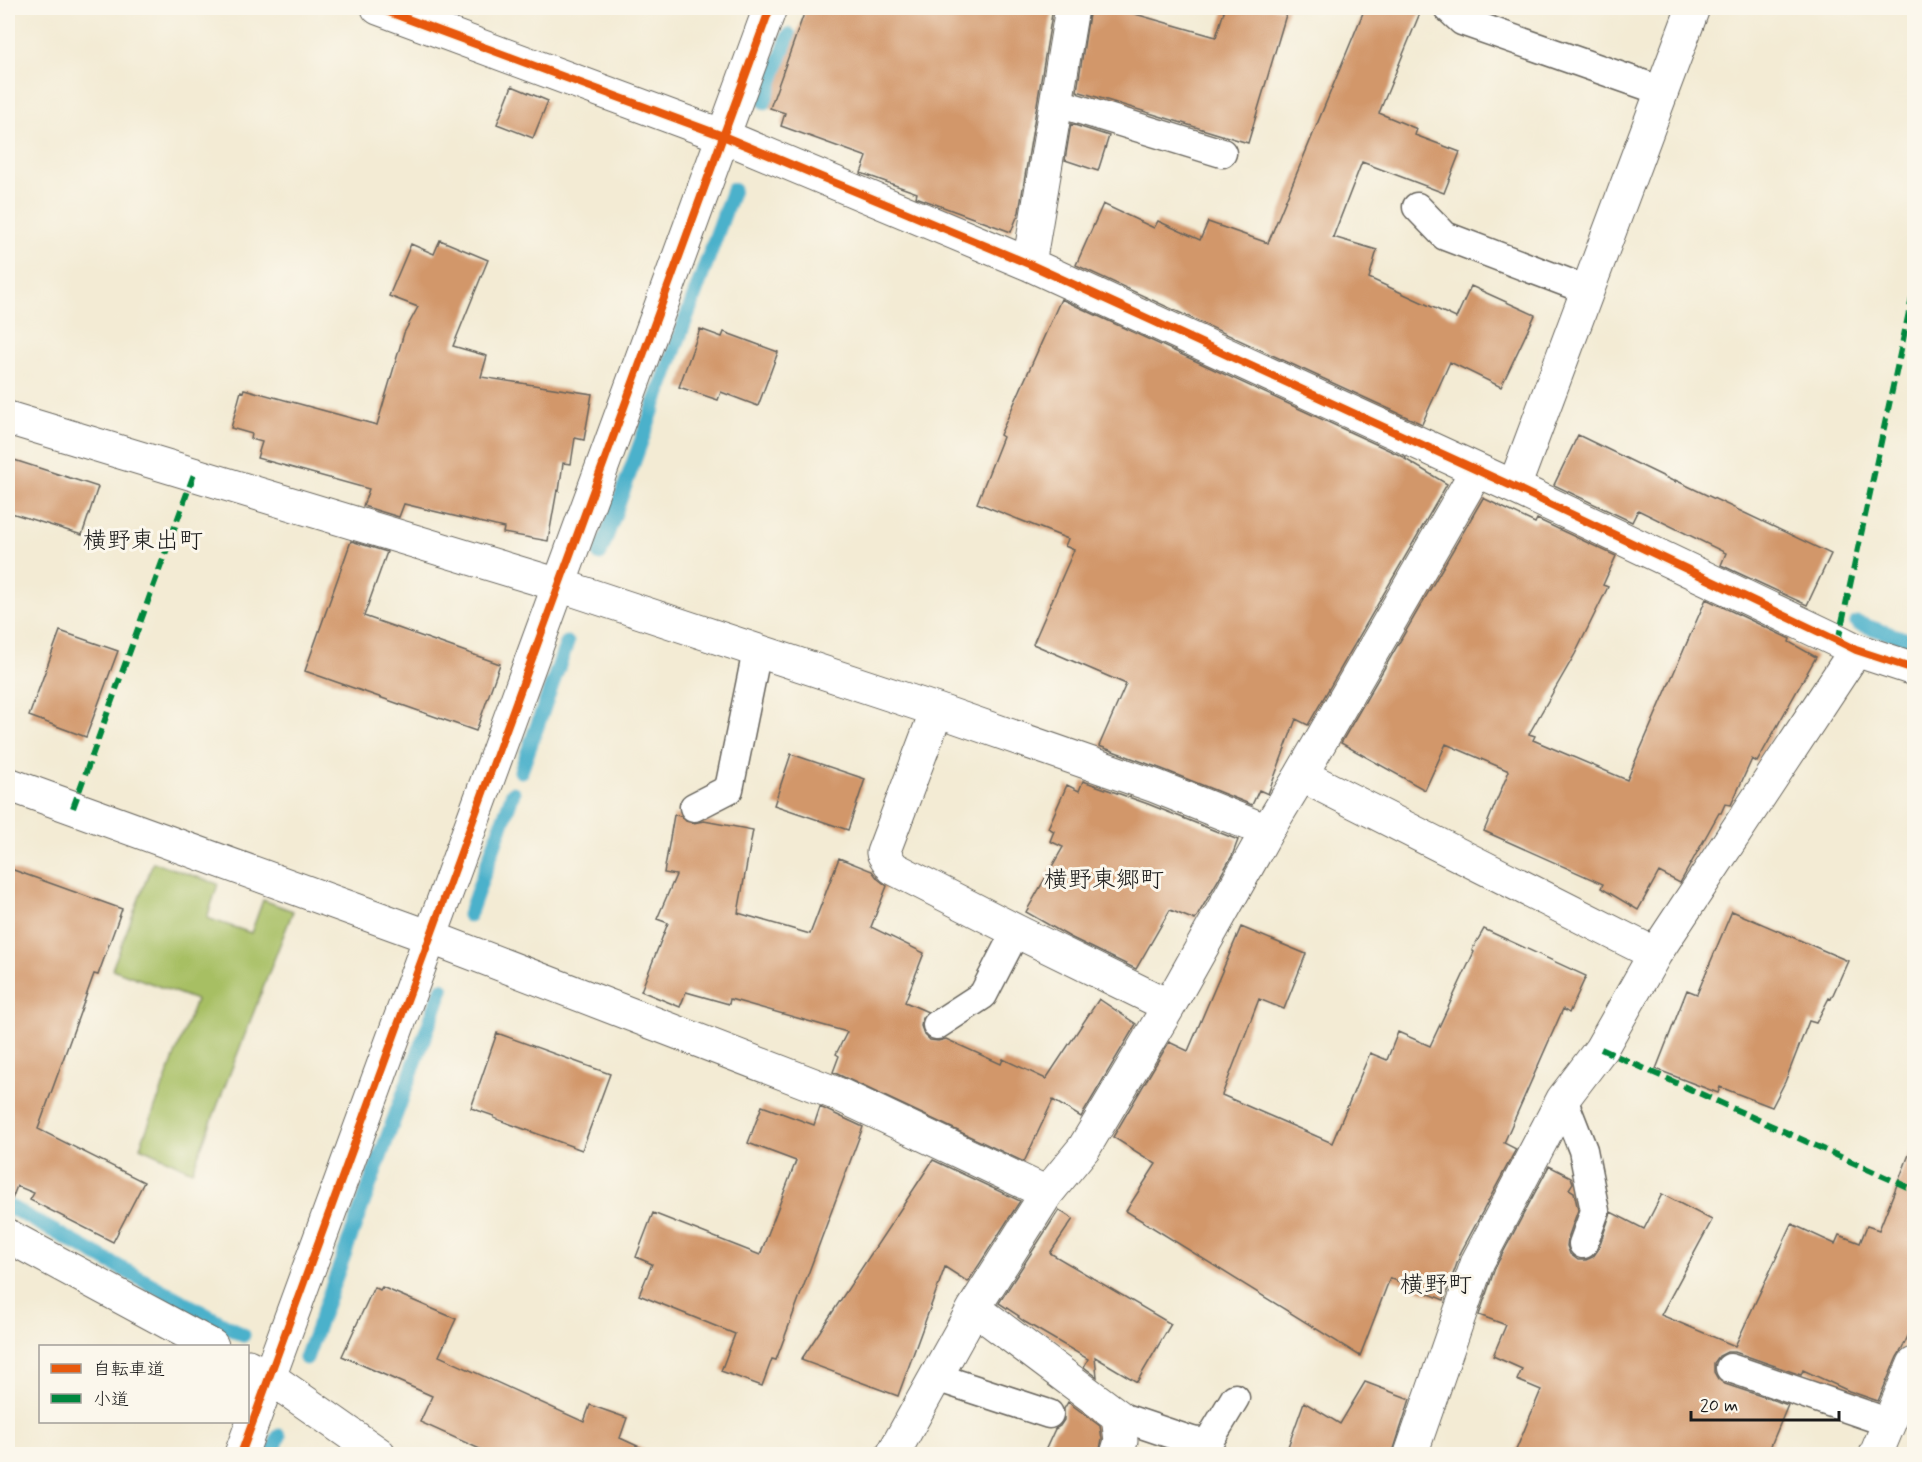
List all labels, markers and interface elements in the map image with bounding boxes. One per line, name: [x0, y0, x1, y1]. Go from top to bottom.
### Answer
district label: 横野東出町: [83, 526, 203, 557]
district label: 横野東郷町: [1044, 865, 1164, 896]
district label: 横野町: [1400, 1270, 1472, 1301]
legend: [39, 1345, 249, 1423]
text: 自転車道: [93, 1358, 165, 1382]
scale bar: [1691, 1384, 1840, 1422]
text: 小道: [93, 1388, 129, 1412]
text: 20 m: [1700, 1394, 1738, 1418]

